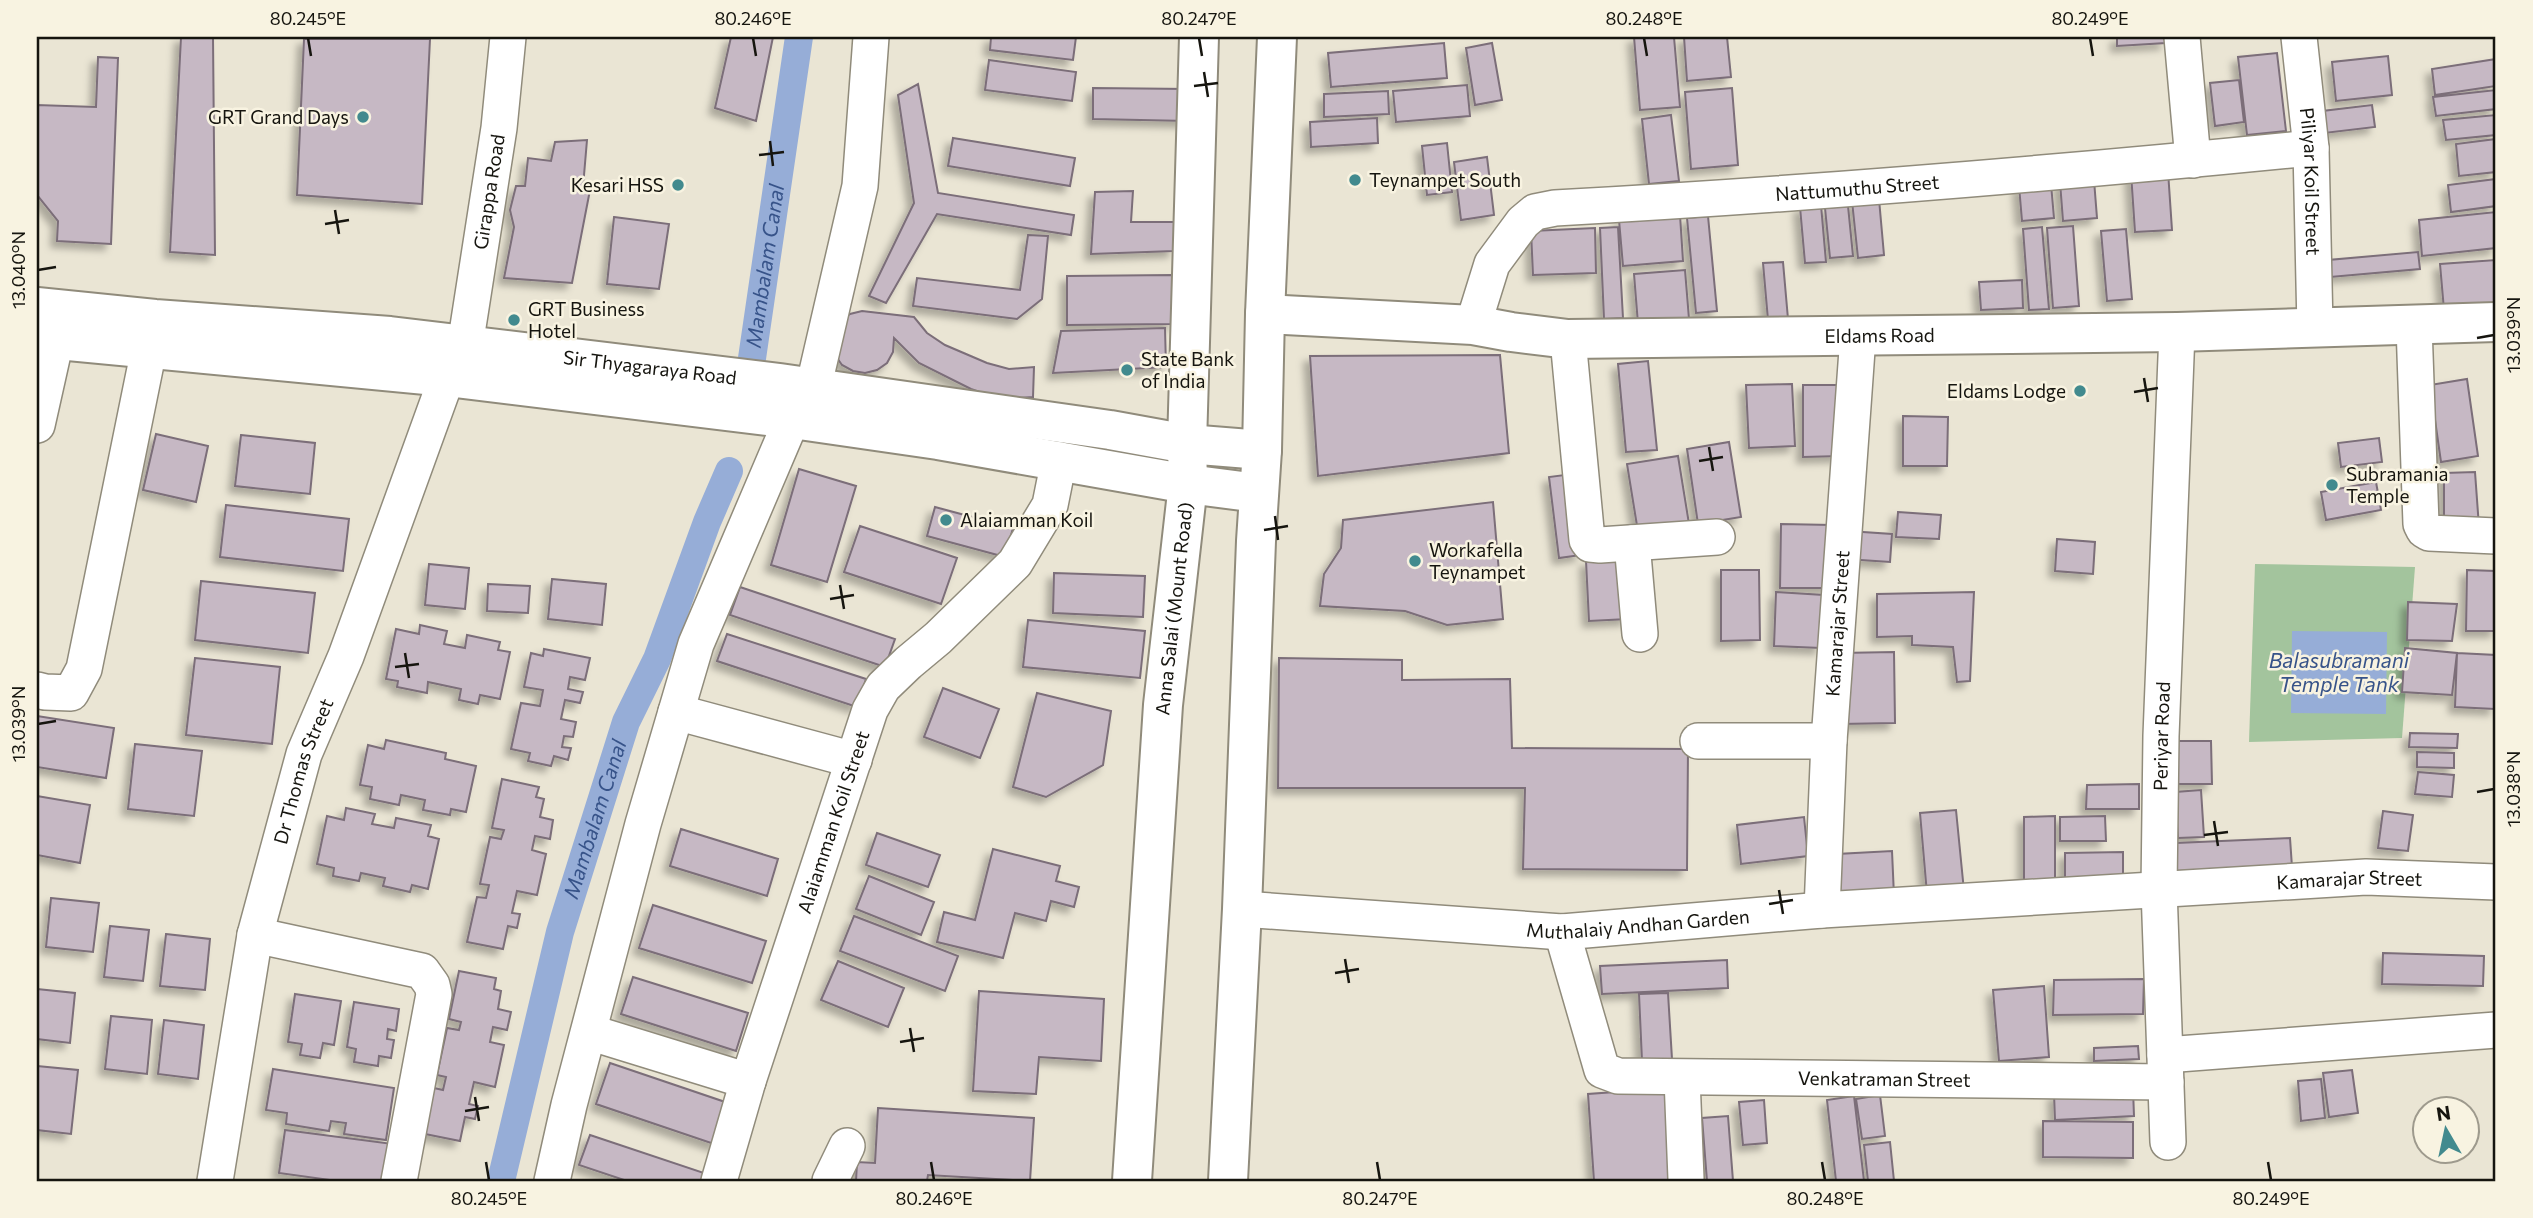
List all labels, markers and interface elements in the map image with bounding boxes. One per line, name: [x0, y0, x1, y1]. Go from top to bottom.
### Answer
text: 80.245°E: [270, 7, 346, 29]
text: 80.246°E: [714, 7, 792, 29]
text: 80.247°E: [1161, 7, 1237, 29]
text: 80.248°E: [1605, 7, 1683, 29]
text: 80.249°E: [2051, 7, 2129, 29]
place label: GRT Grand Days: [208, 105, 349, 128]
street label: Piliyar Koil Street: [2296, 106, 2325, 256]
marker: GRT Grand Days: [355, 109, 371, 125]
street label: Girappa Road: [468, 132, 509, 251]
place label: Teynampet South: [1369, 168, 1521, 191]
street label: Nattumuthu Street: [1774, 170, 1940, 205]
marker: Teynampet South: [1347, 172, 1363, 188]
place label: Kesari HSS: [571, 173, 664, 196]
marker: Kesari HSS: [670, 177, 686, 193]
water label: Mambalam Canal: [740, 182, 788, 349]
text: 13.040°N: [7, 231, 29, 309]
place label: GRT Business Hotel: [528, 297, 645, 342]
text: 13.039°N: [2502, 297, 2524, 373]
marker: GRT Business Hotel: [506, 312, 522, 328]
street label: Eldams Road: [1824, 323, 1935, 347]
street label: Sir Thyagaraya Road: [562, 345, 738, 389]
place label: State Bank of India: [1141, 347, 1234, 392]
marker: State Bank of India: [1119, 362, 1135, 378]
place label: Eldams Lodge: [1947, 379, 2066, 402]
marker: Eldams Lodge: [2072, 383, 2088, 399]
place label: Subramania Temple: [2346, 462, 2449, 507]
marker: Subramania Temple: [2324, 477, 2340, 493]
street label: Anna Salai (Mount Road): [1150, 501, 1197, 716]
place label: Alaiamman Koil: [960, 508, 1093, 531]
marker: Alaiamman Koil: [938, 512, 954, 528]
place label: Workafella Teynampet: [1429, 538, 1526, 583]
street label: Kamarajar Street: [1820, 549, 1854, 697]
marker: Workafella Teynampet: [1407, 553, 1423, 569]
water label: Balasubramani Temple Tank: [2269, 647, 2410, 696]
street label: Periyar Road: [2148, 681, 2174, 791]
text: 13.039°N: [7, 686, 29, 762]
street label: Dr Thomas Street: [268, 695, 338, 847]
street label: Alaiamman Koil Street: [792, 727, 873, 916]
water label: Mambalam Canal: [557, 736, 631, 901]
text: 13.038°N: [2502, 751, 2524, 827]
street label: Kamarajar Street: [2276, 865, 2423, 893]
street label: Muthalaiy Andhan Garden: [1526, 904, 1750, 943]
street label: Venkatraman Street: [1798, 1066, 1971, 1091]
north arrow: [2410, 1096, 2480, 1166]
text: N: [2434, 1100, 2452, 1125]
text: 80.245°E: [451, 1187, 527, 1209]
text: 80.246°E: [895, 1187, 973, 1209]
text: 80.247°E: [1342, 1187, 1418, 1209]
text: 80.248°E: [1786, 1187, 1864, 1209]
text: 80.249°E: [2232, 1187, 2310, 1209]

